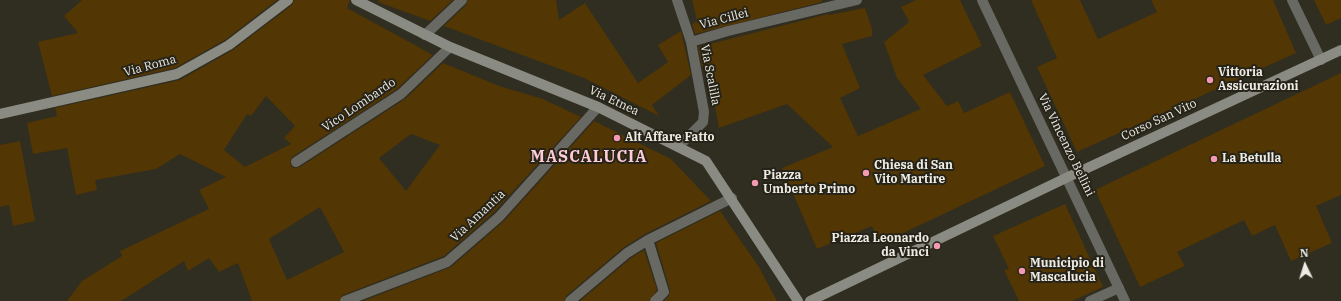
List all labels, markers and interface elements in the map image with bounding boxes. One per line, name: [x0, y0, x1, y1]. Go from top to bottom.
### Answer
street label: Via Cillei: [698, 6, 750, 32]
street label: Via Scalilla: [697, 43, 723, 107]
street label: Via Roma: [122, 52, 178, 80]
place label: Vittoria Assicurazioni: [1218, 66, 1299, 94]
street label: Vico Lombardo: [319, 75, 399, 135]
marker: Vittoria Assicurazioni: [1205, 75, 1215, 85]
street label: Via Etnea: [587, 83, 641, 119]
street label: Via Vincenzo Bellini: [1035, 91, 1097, 199]
street label: Corso San Vito: [1119, 96, 1199, 144]
place label: Alt Affare Fatto: [625, 131, 714, 145]
marker: Alt Affare Fatto: [612, 133, 622, 143]
district label: MASCALUCIA: [531, 147, 647, 167]
place label: La Betulla: [1222, 152, 1281, 166]
marker: La Betulla: [1209, 154, 1219, 164]
place label: Chiesa di San Vito Martire: [874, 159, 953, 187]
marker: Chiesa di San Vito Martire: [861, 168, 871, 178]
place label: Piazza Umberto Primo: [763, 169, 855, 197]
marker: Piazza Umberto Primo: [750, 178, 760, 188]
street label: Via Amantia: [448, 187, 508, 245]
place label: Piazza Leonardo da Vinci: [831, 232, 929, 260]
marker: Piazza Leonardo da Vinci: [932, 241, 942, 251]
north arrow: [1285, 245, 1325, 285]
text: N: [1299, 246, 1309, 260]
place label: Municipio di Mascalucia: [1030, 257, 1104, 285]
marker: Municipio di Mascalucia: [1017, 266, 1027, 276]

